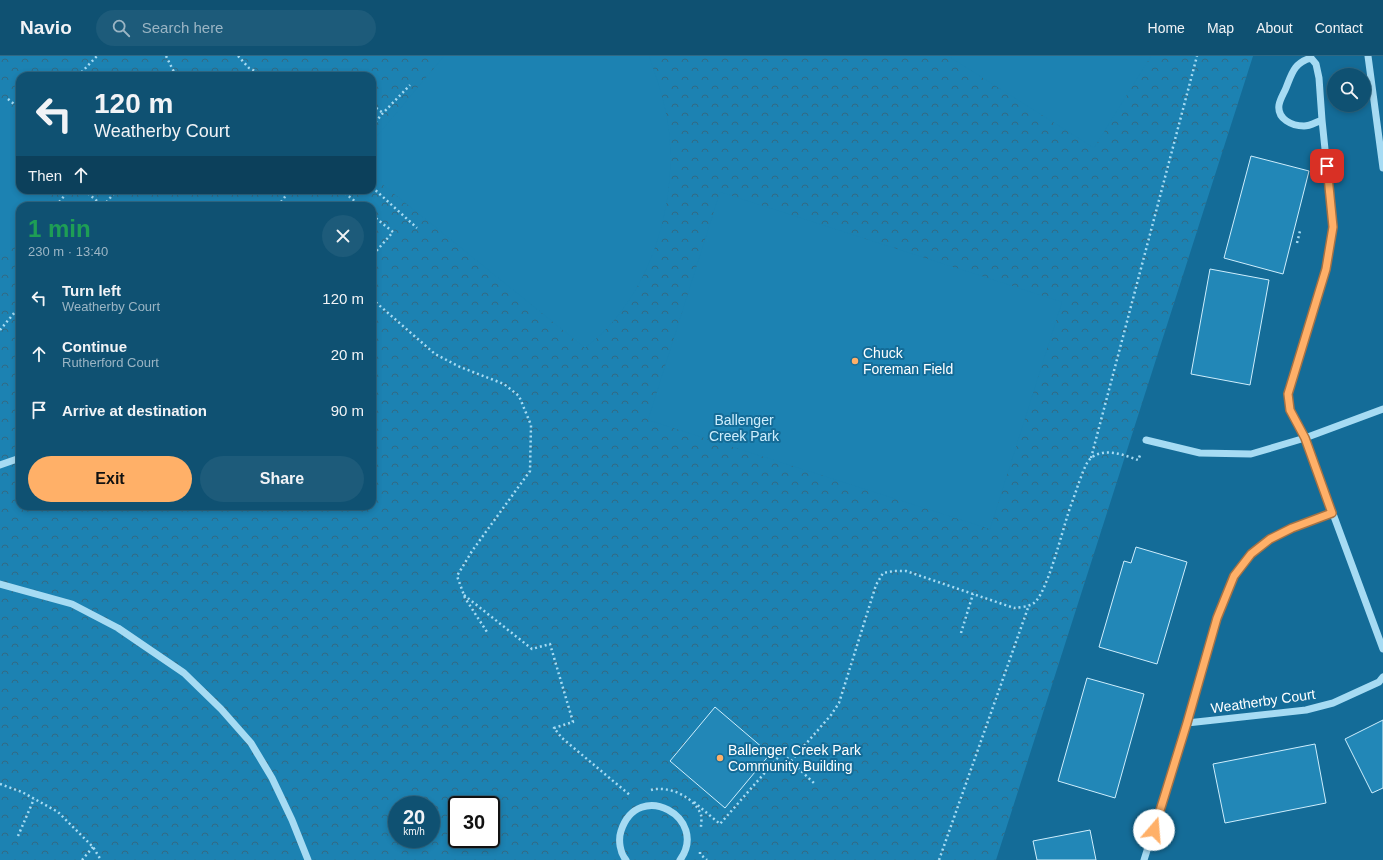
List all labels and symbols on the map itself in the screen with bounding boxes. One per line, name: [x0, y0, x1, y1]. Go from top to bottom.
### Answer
pin: [1310, 149, 1344, 183]
place label: Chuck Foreman Field: [863, 345, 953, 377]
marker: Chuck Foreman Field: [850, 356, 860, 366]
park label: Ballenger Creek Park: [709, 412, 780, 444]
street label: Weatherby Court: [1210, 686, 1316, 716]
place label: Ballenger Creek Park Community Building: [728, 742, 862, 774]
marker: Ballenger Creek Park Community Building: [715, 753, 725, 763]
speed limit sign: 30: [448, 796, 500, 848]
position arrow: [1133, 809, 1175, 851]

